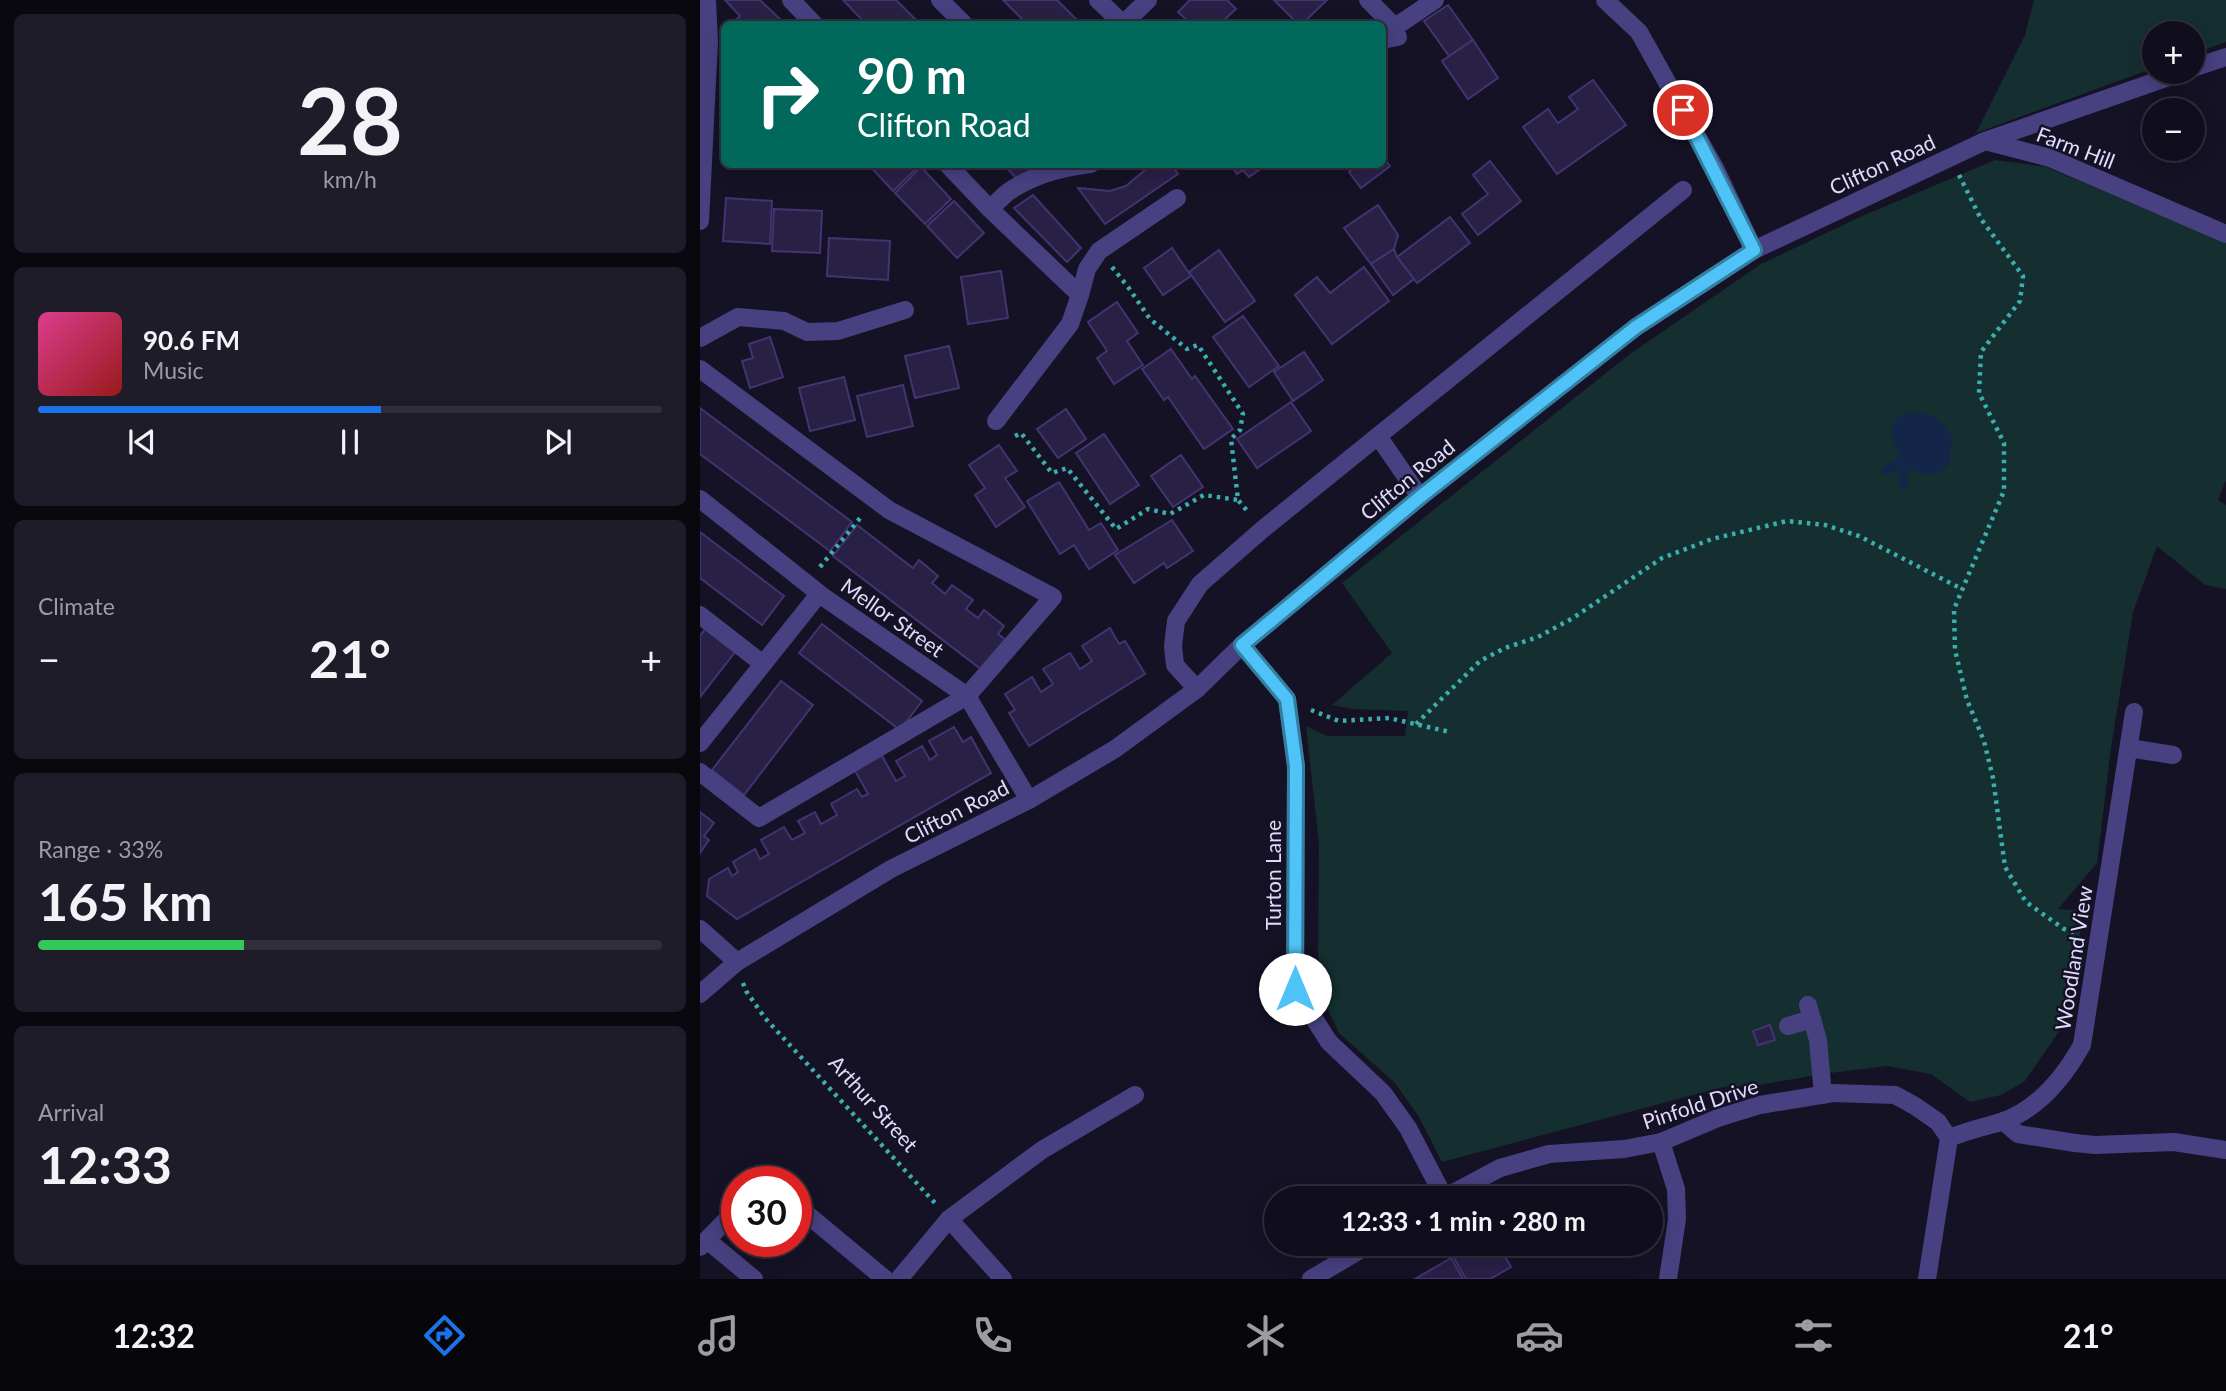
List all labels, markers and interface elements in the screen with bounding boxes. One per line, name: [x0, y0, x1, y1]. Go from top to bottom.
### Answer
map controls: [2142, 21, 2205, 161]
button: +: [2142, 21, 2205, 84]
text: 90 m: [857, 46, 967, 104]
icon: right: [742, 49, 833, 140]
text: 28: [297, 65, 403, 174]
pin: [1653, 80, 1713, 140]
icon: arrive: [1664, 91, 1702, 129]
button: −: [2142, 98, 2205, 161]
text: Clifton Road: [857, 105, 1031, 144]
street label: Farm Hill: [2033, 121, 2119, 173]
street label: Clifton Road: [1825, 129, 1939, 199]
text: km/h: [323, 165, 377, 193]
text: 90.6 FM: [143, 324, 240, 356]
text: Music: [143, 356, 203, 384]
icon: previous: [123, 423, 161, 461]
icon: pause: [331, 423, 369, 461]
icon: next: [539, 423, 577, 461]
street label: Clifton Road: [1355, 433, 1459, 525]
street label: Mellor Street: [837, 572, 950, 662]
text: Climate: [38, 592, 115, 620]
text: 21°: [309, 627, 391, 689]
text: −: [38, 636, 60, 682]
text: +: [640, 636, 662, 682]
street label: Clifton Road: [900, 774, 1012, 848]
street label: Turton Lane: [1260, 820, 1285, 930]
text: Range · 33%: [38, 835, 163, 863]
text: 165 km: [38, 870, 212, 932]
street label: Woodland View: [2049, 883, 2097, 1032]
position arrow: [1258, 952, 1332, 1026]
street label: Arthur Street: [824, 1050, 924, 1157]
street label: Pinfold Drive: [1639, 1073, 1761, 1133]
text: Arrival: [38, 1098, 104, 1126]
text: 12:33: [38, 1133, 172, 1195]
speed limit sign: 30: [721, 1166, 812, 1257]
text: 12:33 · 1 min · 280 m: [1341, 1205, 1586, 1237]
icon: directions: [420, 1311, 469, 1360]
icon: music: [694, 1311, 743, 1360]
icon: phone: [968, 1311, 1017, 1360]
icon: climate: [1241, 1311, 1290, 1360]
icon: car: [1515, 1311, 1564, 1360]
icon: filters: [1789, 1311, 1838, 1360]
text: 12:32: [112, 1316, 195, 1355]
text: 21°: [2063, 1316, 2113, 1355]

